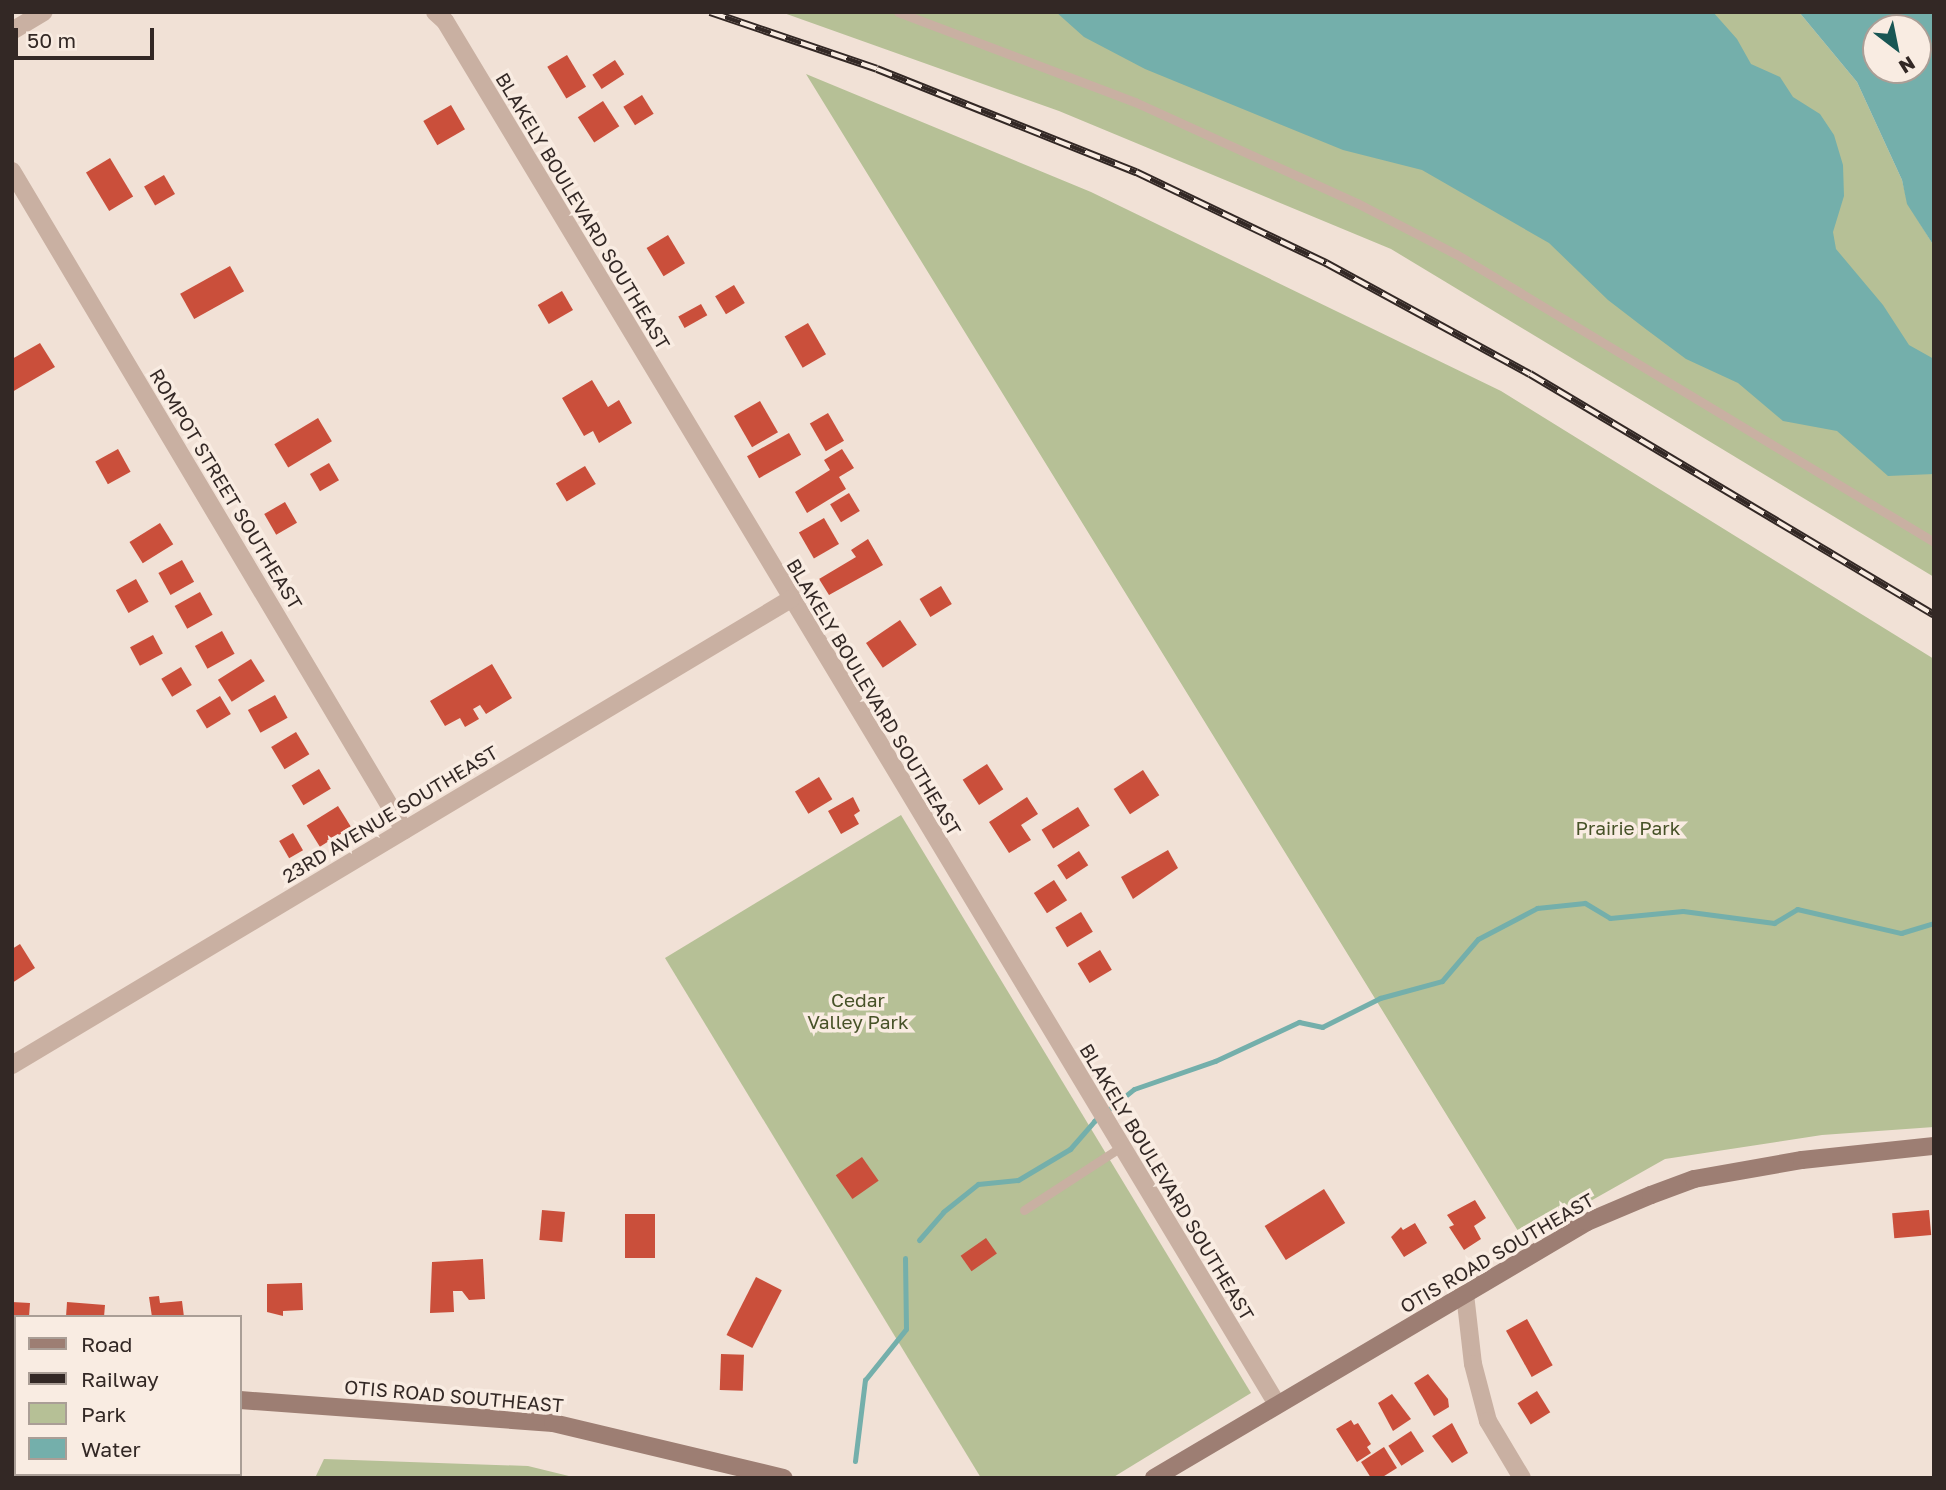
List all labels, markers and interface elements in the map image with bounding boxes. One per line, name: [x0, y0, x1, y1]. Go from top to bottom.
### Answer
scale bar: [18, 14, 158, 58]
north arrow: [1862, 14, 1932, 84]
text: 50 m: [27, 27, 76, 53]
text: N: [1895, 52, 1920, 79]
street label: BLAKELY BOULEVARD SOUTHEAST: [491, 68, 675, 354]
street label: ROMPOT STREET SOUTHEAST: [145, 365, 307, 613]
street label: BLAKELY BOULEVARD SOUTHEAST: [782, 554, 966, 840]
street label: 23RD AVENUE SOUTHEAST: [278, 741, 502, 887]
park label: Prairie Park: [1576, 817, 1680, 839]
park label: Cedar Valley Park: [807, 989, 909, 1033]
street label: BLAKELY BOULEVARD SOUTHEAST: [1075, 1039, 1259, 1325]
street label: OTIS ROAD SOUTHEAST: [1396, 1188, 1598, 1318]
legend: [14, 1315, 242, 1476]
text: Road: [81, 1331, 132, 1357]
text: Railway: [81, 1366, 159, 1392]
street label: OTIS ROAD SOUTHEAST: [343, 1375, 565, 1417]
text: Park: [81, 1401, 126, 1427]
text: Water: [81, 1436, 141, 1462]

